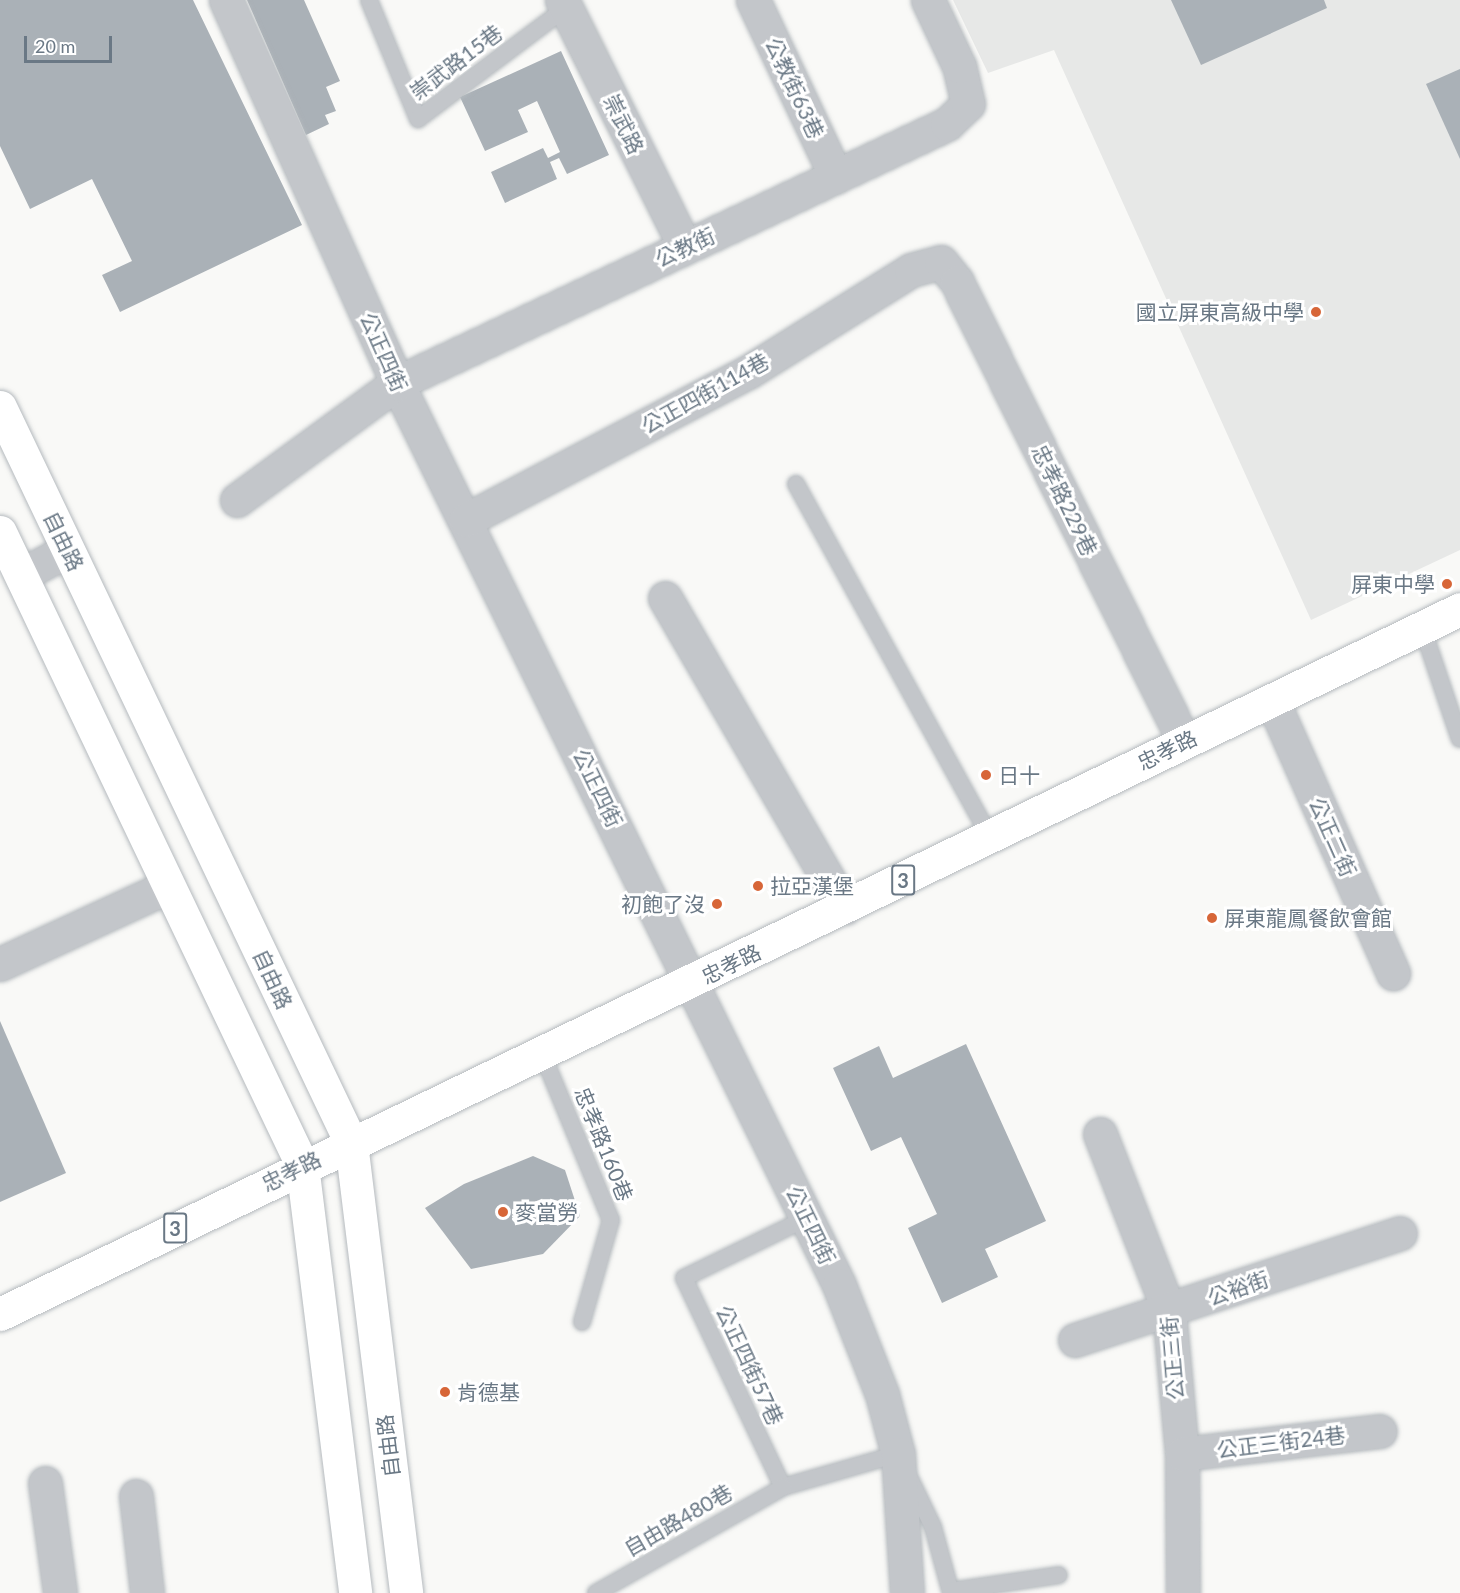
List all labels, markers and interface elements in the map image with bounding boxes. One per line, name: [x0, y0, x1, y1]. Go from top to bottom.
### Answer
street label: 崇武路15巷: [405, 19, 507, 105]
scale bar: [27, 24, 116, 62]
street label: 公教街63巷: [761, 34, 829, 142]
text: 20 m: [35, 35, 75, 57]
street label: 崇武路: [599, 90, 649, 158]
street label: 公教街: [651, 222, 719, 272]
place label: 國立屏東高級中學: [1136, 299, 1304, 325]
marker: 國立屏東高級中學: [1309, 305, 1323, 319]
street label: 公正四街: [355, 309, 413, 395]
street label: 公正四街114巷: [637, 348, 773, 438]
street label: 忠孝路229巷: [1027, 440, 1103, 560]
street label: 自由路: [39, 507, 89, 575]
place label: 屏東中學: [1351, 571, 1435, 597]
marker: 屏東中學: [1440, 577, 1454, 591]
street label: 忠孝路: [1133, 725, 1201, 775]
street label: 公正四街: [568, 745, 628, 831]
place label: 日十: [998, 762, 1040, 788]
marker: 日十: [979, 768, 993, 782]
street label: 公正二街: [1304, 794, 1362, 880]
road number: 3: [891, 863, 915, 897]
place label: 拉亞漢堡: [770, 873, 854, 899]
marker: 拉亞漢堡: [751, 879, 765, 893]
place label: 初飽了沒: [621, 891, 705, 917]
marker: 初飽了沒: [710, 897, 724, 911]
place label: 屏東龍鳳餐飲會館: [1224, 905, 1392, 931]
marker: 屏東龍鳳餐飲會館: [1205, 911, 1219, 925]
street label: 忠孝路: [697, 939, 765, 989]
street label: 自由路: [248, 945, 298, 1013]
street label: 忠孝路160巷: [570, 1083, 638, 1205]
street label: 忠孝路: [257, 1146, 325, 1196]
street label: 公正四街: [781, 1182, 841, 1268]
place label: 麥當勞: [515, 1199, 578, 1225]
marker: 麥當勞: [496, 1205, 510, 1219]
road number: 3: [163, 1211, 187, 1245]
street label: 公裕街: [1204, 1266, 1272, 1310]
street label: 公正四街57巷: [711, 1301, 789, 1429]
street label: 公正三街: [1156, 1315, 1188, 1401]
place label: 肯德基: [457, 1379, 520, 1405]
marker: 肯德基: [438, 1385, 452, 1399]
street label: 自由路: [372, 1413, 404, 1479]
street label: 公正三街24巷: [1215, 1422, 1347, 1462]
street label: 自由路480巷: [620, 1479, 736, 1561]

